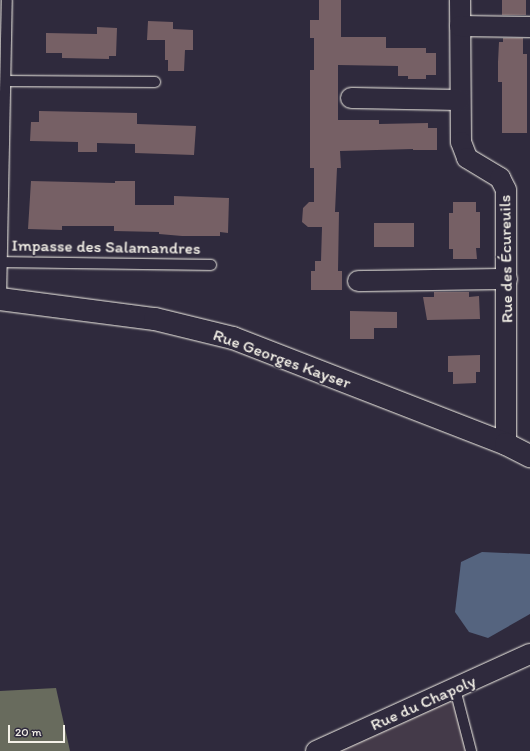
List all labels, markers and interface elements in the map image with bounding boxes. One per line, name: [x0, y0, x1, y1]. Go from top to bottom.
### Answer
street label: Rue des Écureuils: [495, 195, 517, 323]
street label: Impasse des Salamandres: [11, 235, 201, 259]
street label: Rue Georges Kayser: [210, 325, 354, 393]
street label: Rue du Chapoly: [367, 671, 479, 735]
scale bar: [10, 717, 67, 743]
text: 20 m: [15, 725, 42, 739]

